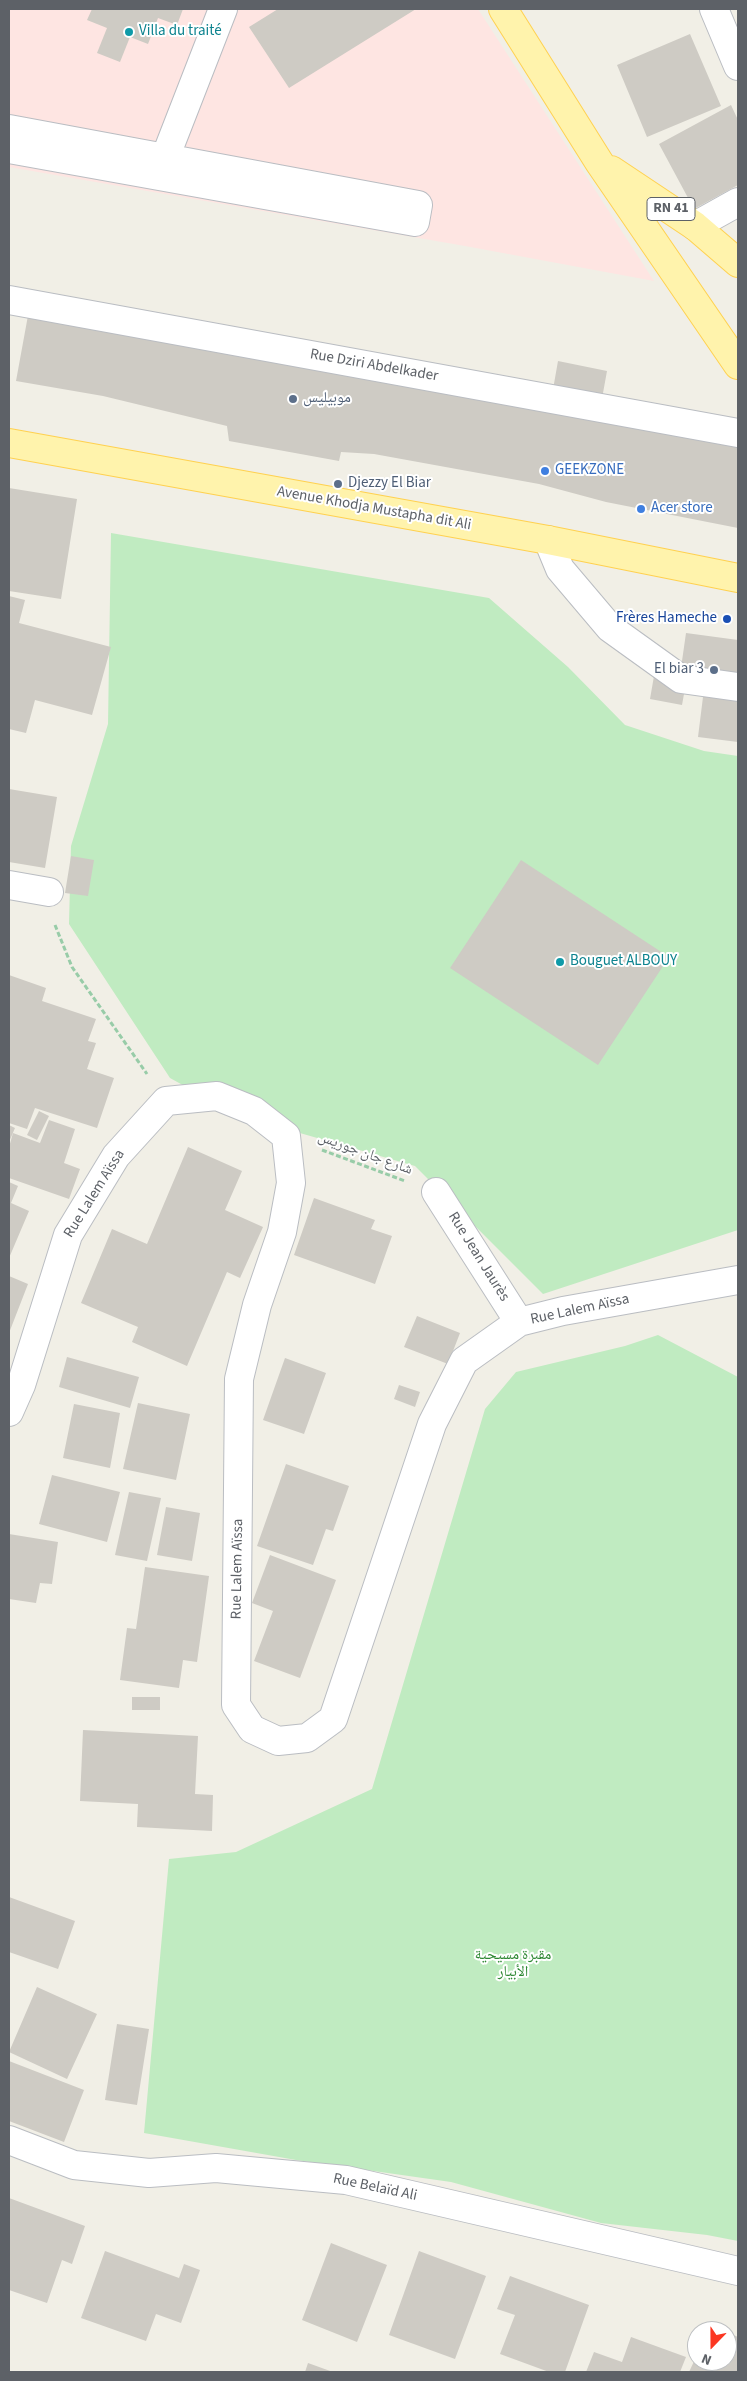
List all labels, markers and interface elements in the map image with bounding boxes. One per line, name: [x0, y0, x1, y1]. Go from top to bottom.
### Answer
place label: Villa du traité: [139, 23, 222, 41]
marker: Villa du traité: [123, 26, 135, 38]
road number: RN 41: [647, 198, 695, 220]
street label: Rue Dziri Abdelkader: [308, 346, 440, 386]
place label: موبيليس: [303, 390, 351, 408]
marker: موبيليس: [287, 393, 299, 405]
place label: GEEKZONE: [555, 462, 624, 480]
marker: GEEKZONE: [539, 465, 551, 477]
place label: Djezzy El Biar: [348, 475, 431, 493]
marker: Djezzy El Biar: [332, 478, 344, 490]
street label: Avenue Khodja Mustapha dit Ali: [275, 483, 473, 535]
place label: Acer store: [651, 500, 713, 518]
marker: Acer store: [635, 503, 647, 515]
place label: Frères Hameche: [616, 610, 717, 628]
marker: Frères Hameche: [721, 613, 733, 625]
place label: El biar 3: [654, 661, 704, 679]
marker: El biar 3: [708, 664, 720, 676]
place label: Bouguet ALBOUY: [570, 953, 677, 971]
marker: Bouguet ALBOUY: [554, 956, 566, 968]
street label: شارع جان جوريس: [315, 1129, 415, 1179]
street label: Rue Lalem Aïssa: [61, 1147, 129, 1241]
street label: Rue Jean Jaurès: [443, 1209, 513, 1305]
street label: Rue Lalem Aïssa: [529, 1291, 631, 1329]
street label: Rue Lalem Aïssa: [228, 1519, 248, 1619]
park label: مقبرة مسيحية الأبيار: [475, 1947, 551, 1982]
street label: Rue Belaïd Ali: [331, 2170, 419, 2206]
north arrow: [687, 2321, 737, 2371]
text: N: [699, 2348, 715, 2370]

